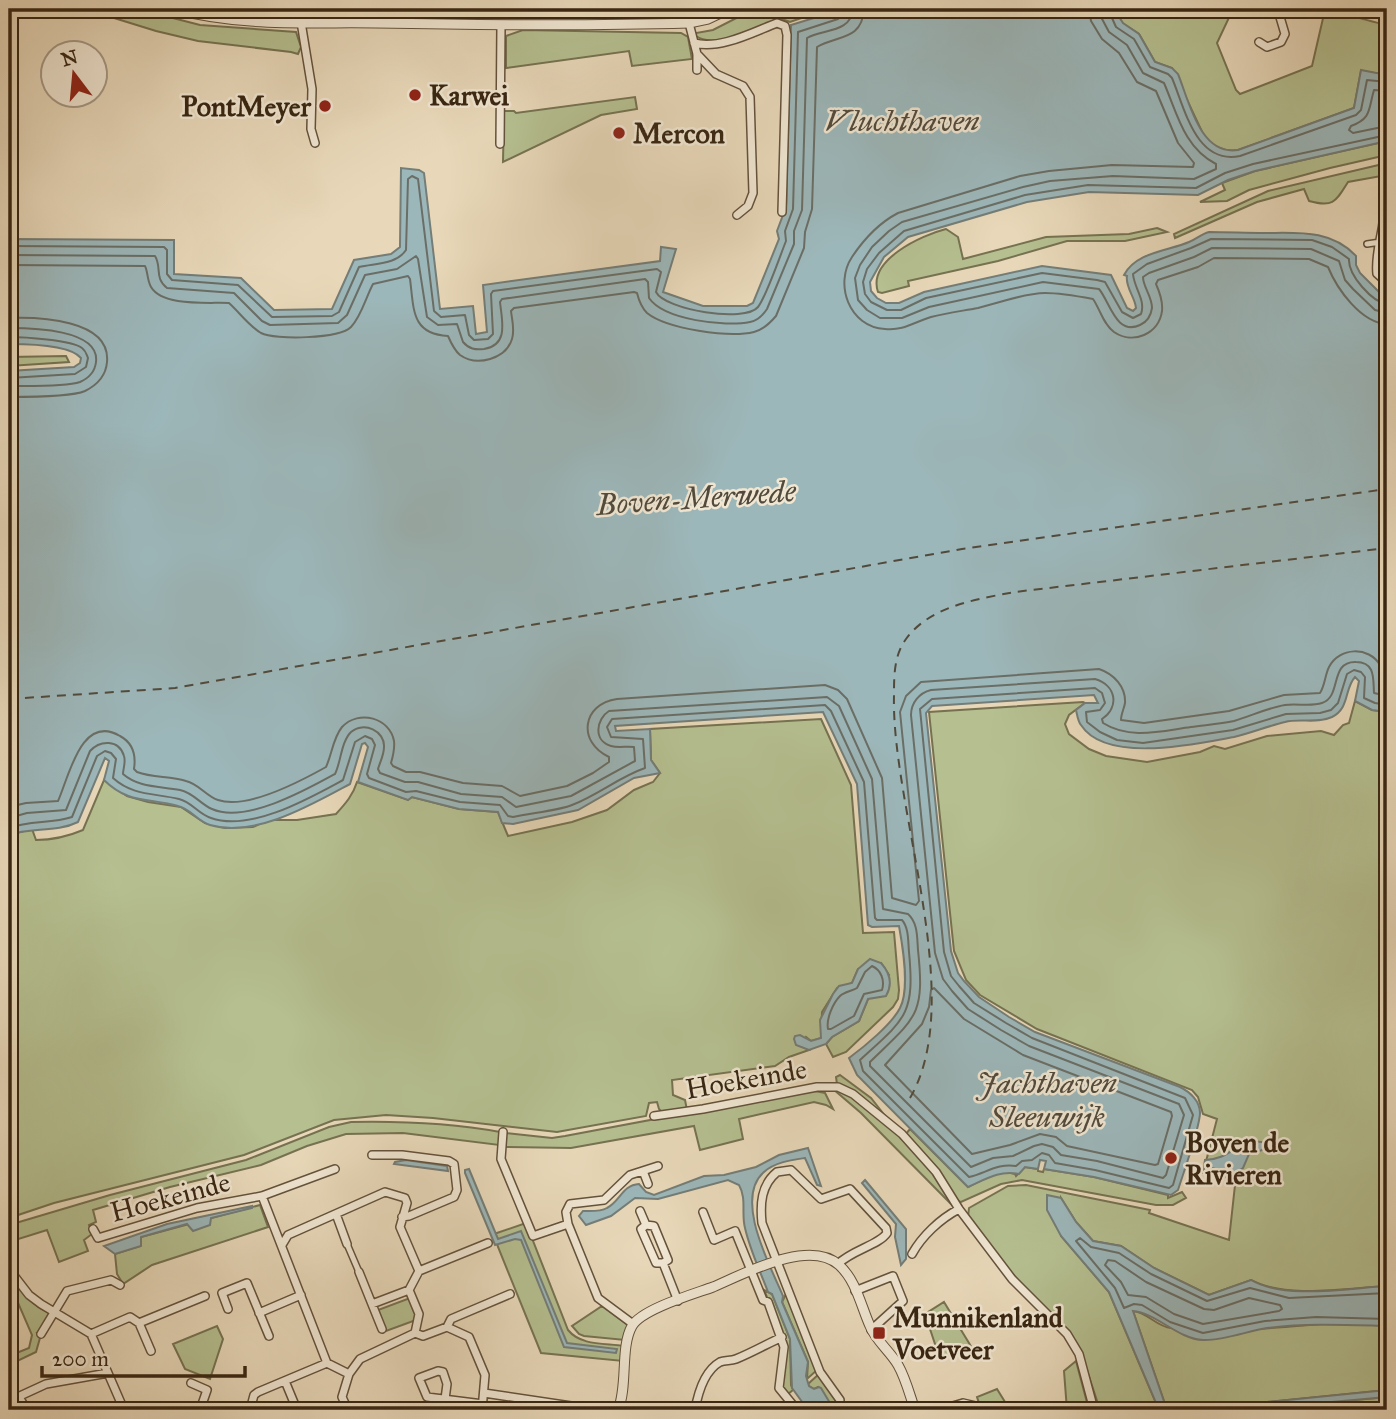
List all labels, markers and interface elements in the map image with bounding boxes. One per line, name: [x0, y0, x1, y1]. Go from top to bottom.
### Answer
north arrow: [38, 38, 108, 108]
text: N: [59, 45, 80, 71]
place label: Karwei: [429, 78, 509, 113]
marker: Karwei: [407, 87, 423, 103]
place label: PontMeyer: [181, 89, 311, 124]
marker: PontMeyer: [317, 98, 333, 114]
water label: Vluchthaven: [825, 103, 980, 139]
place label: Mercon: [633, 116, 725, 151]
marker: Mercon: [611, 125, 627, 141]
water label: Boven-Merwede: [593, 473, 798, 523]
street label: Hoekeinde: [683, 1051, 809, 1107]
water label: Jachthaven Sleeuwijk: [975, 1065, 1117, 1135]
place label: Boven de Rivieren: [1185, 1125, 1290, 1192]
marker: Boven de Rivieren: [1163, 1150, 1179, 1166]
street label: Hoekeinde: [106, 1164, 234, 1230]
place label: Munnikenland Voetveer: [892, 1300, 1064, 1367]
marker: Munnikenland Voetveer: [871, 1325, 887, 1341]
scale bar: [42, 1335, 245, 1379]
text: 200 m: [52, 1346, 109, 1372]

